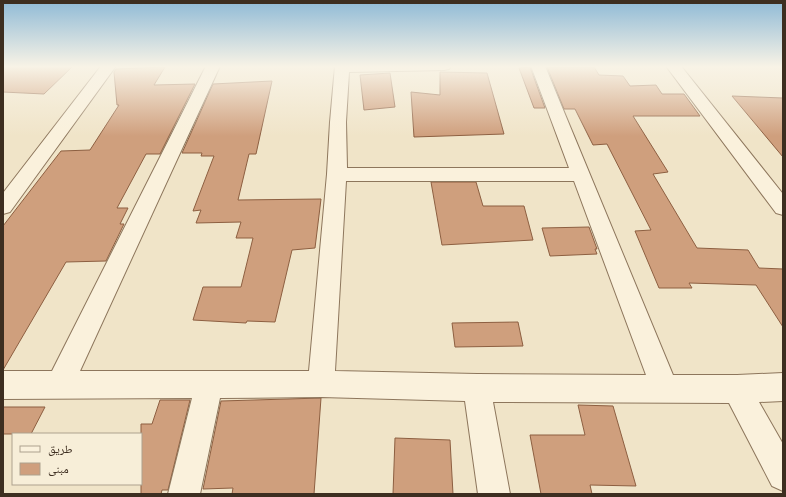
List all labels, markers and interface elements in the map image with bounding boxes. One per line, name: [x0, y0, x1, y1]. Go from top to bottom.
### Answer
legend: [12, 433, 142, 485]
text: طريق: [48, 441, 73, 456]
text: مبنى: [48, 461, 69, 476]

